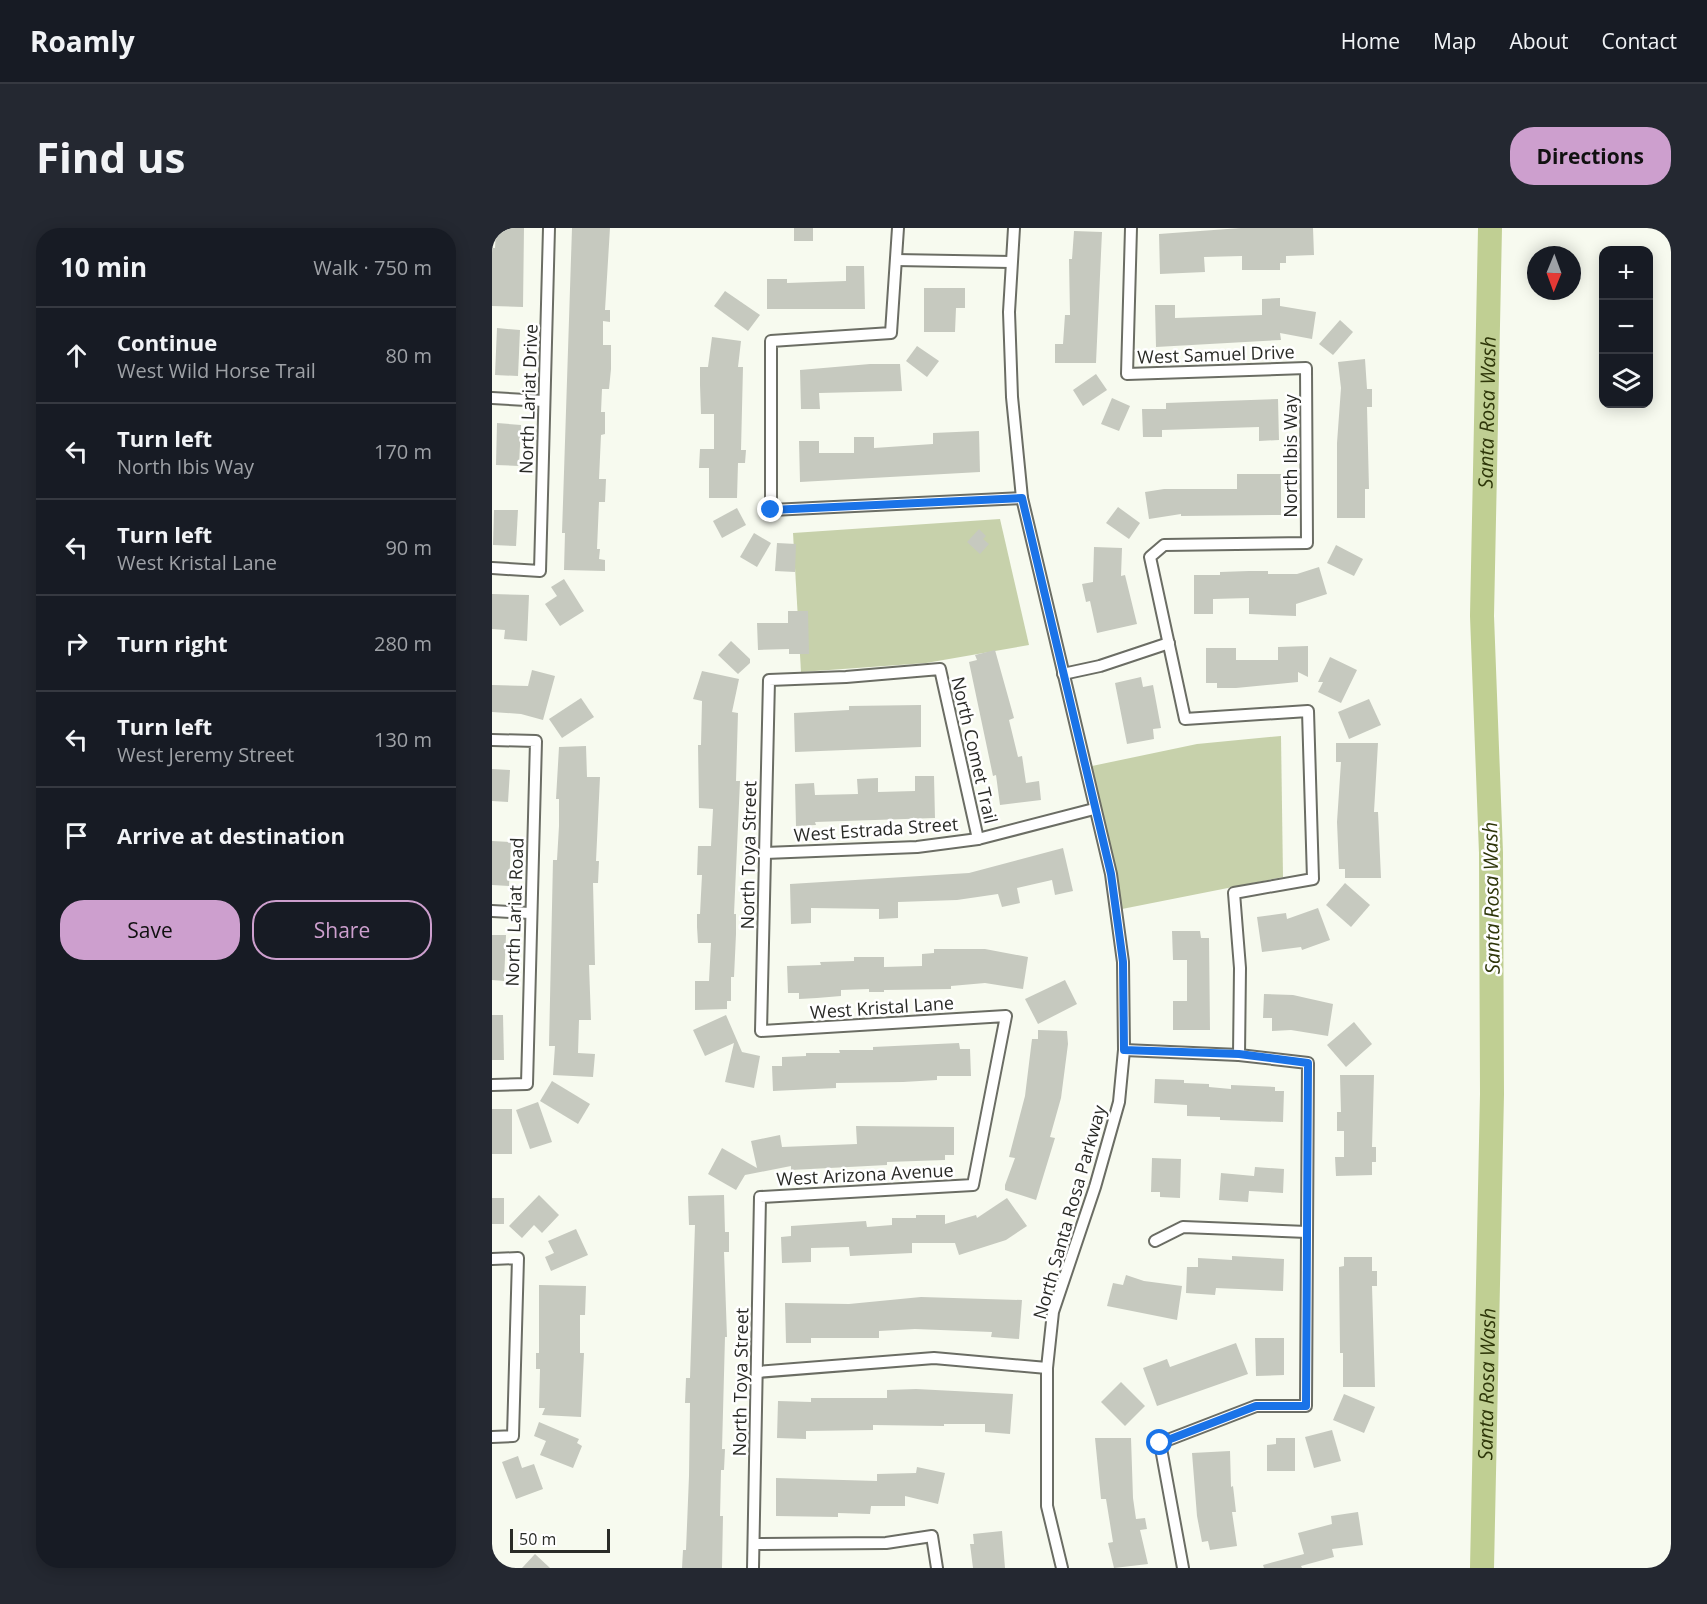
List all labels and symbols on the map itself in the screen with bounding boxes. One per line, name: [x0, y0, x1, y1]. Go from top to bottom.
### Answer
north arrow: [1527, 246, 1581, 300]
street label: North Lariat Drive: [513, 323, 543, 475]
water label: Santa Rosa Wash: [1471, 336, 1501, 489]
street label: West Samuel Drive: [1137, 339, 1295, 369]
street label: North Ibis Way: [1278, 393, 1302, 518]
route end: [757, 496, 783, 522]
street label: North Comet Trail: [946, 674, 1004, 826]
street label: North Toya Street: [735, 781, 761, 929]
street label: West Estrada Street: [793, 811, 959, 847]
water label: Santa Rosa Wash: [1476, 822, 1506, 974]
street label: North Lariat Road: [499, 837, 529, 987]
street label: West Kristal Lane: [809, 990, 955, 1024]
street label: North Santa Rosa Parkway: [1027, 1101, 1111, 1322]
street label: West Arizona Avenue: [776, 1157, 954, 1191]
street label: North Toya Street: [727, 1308, 753, 1456]
water label: Santa Rosa Wash: [1471, 1308, 1501, 1461]
route start: [1146, 1429, 1172, 1455]
scale bar: [510, 1526, 610, 1554]

